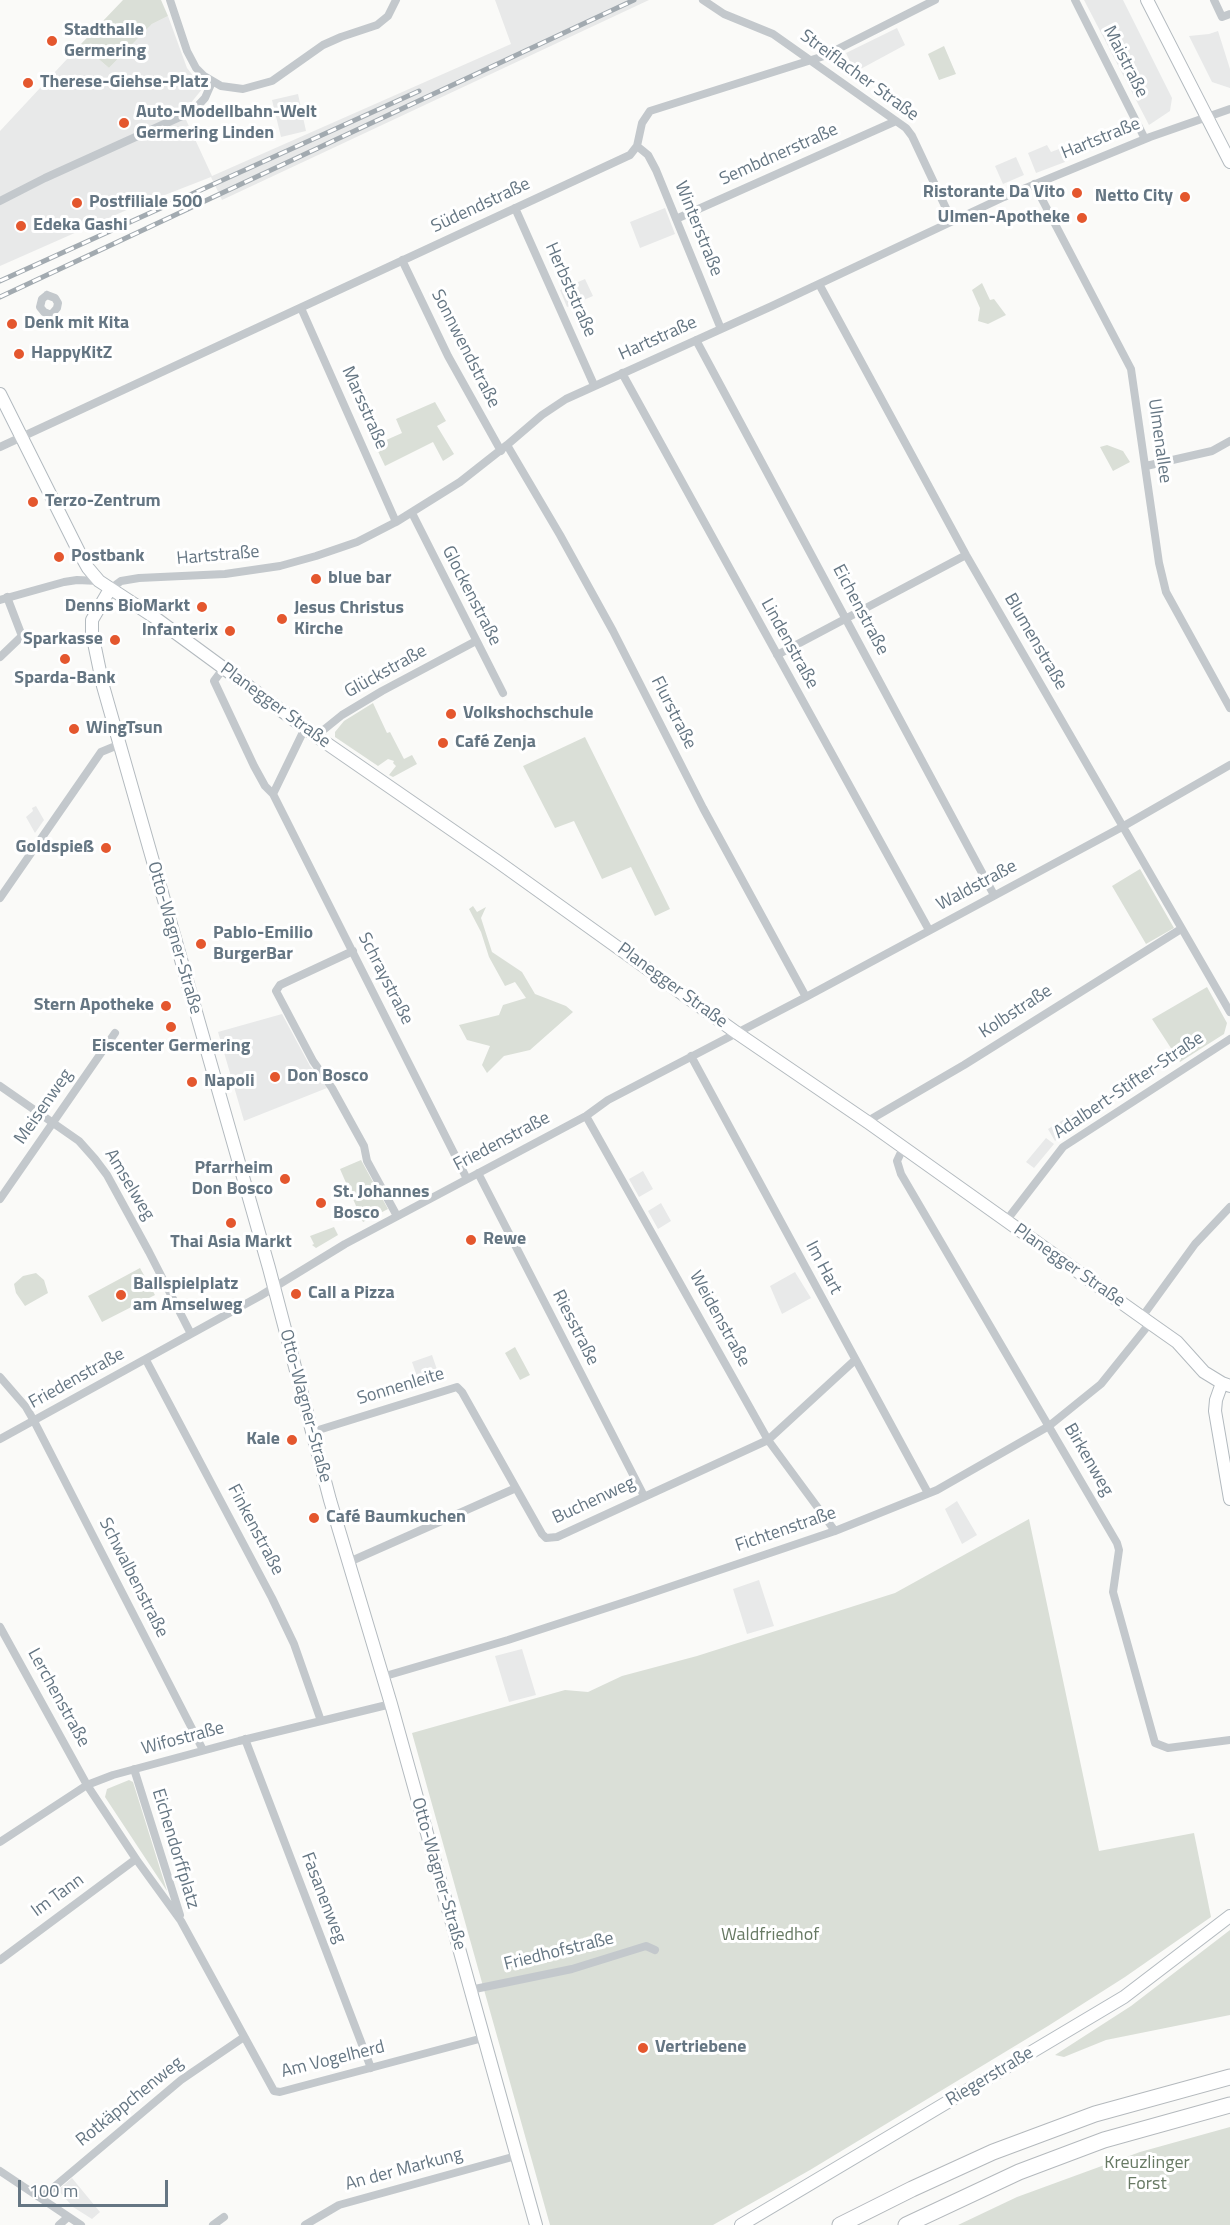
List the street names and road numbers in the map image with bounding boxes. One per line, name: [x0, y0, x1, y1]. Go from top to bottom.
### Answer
street label: Maistraße: [1098, 23, 1152, 101]
street label: Streiflacher Straße: [795, 26, 923, 126]
street label: Hartstraße: [1058, 113, 1144, 165]
street label: Sembdnerstraße: [716, 119, 842, 191]
street label: Südendstraße: [428, 174, 534, 238]
street label: Winterstraße: [669, 178, 727, 280]
street label: Herbststraße: [540, 240, 600, 340]
street label: Sonnwendstraße: [426, 286, 504, 412]
street label: Hartstraße: [616, 312, 700, 366]
street label: Marsstraße: [336, 363, 392, 453]
street label: Ulmenallee: [1142, 397, 1176, 485]
street label: Hartstraße: [176, 542, 260, 570]
street label: Glockenstraße: [437, 542, 505, 650]
street label: Eichenstraße: [827, 561, 893, 659]
street label: Blumenstraße: [999, 590, 1071, 694]
street label: Lindenstraße: [755, 595, 823, 693]
street label: Glückstraße: [341, 641, 431, 703]
street label: Planegger Straße: [216, 659, 334, 753]
street label: Flurstraße: [645, 673, 701, 753]
street label: Waldstraße: [933, 856, 1021, 916]
street label: Otto-Wagner-Straße: [142, 859, 206, 1017]
street label: Schraystraße: [353, 929, 417, 1029]
street label: Planegger Straße: [613, 939, 731, 1033]
street label: Kolbstraße: [976, 980, 1056, 1044]
street label: Adalbert-Stifter-Straße: [1050, 1028, 1208, 1144]
street label: Meisenweg: [10, 1065, 78, 1149]
street label: Friedenstraße: [450, 1108, 554, 1176]
street label: Amselweg: [99, 1145, 159, 1225]
street label: Planegger Straße: [1009, 1220, 1129, 1312]
street label: Im Hart: [800, 1238, 846, 1298]
street label: Weidenstraße: [684, 1267, 754, 1371]
street label: Riesstraße: [547, 1287, 603, 1369]
street label: Otto-Wagner-Straße: [274, 1327, 336, 1485]
street label: Friedenstraße: [25, 1344, 129, 1414]
street label: Sonnenleite: [355, 1364, 447, 1410]
street label: Birkenweg: [1059, 1420, 1117, 1500]
street label: Buchenweg: [549, 1472, 639, 1530]
street label: Finkenstraße: [222, 1481, 288, 1579]
street label: Fichtenstraße: [733, 1503, 839, 1557]
street label: Schwalbenstraße: [94, 1514, 172, 1642]
street label: Lerchenstraße: [22, 1645, 94, 1751]
street label: Wifostraße: [139, 1718, 227, 1760]
street label: Eichendorffplatz: [146, 1786, 204, 1912]
street label: Otto-Wagner-Straße: [406, 1795, 470, 1953]
street label: Fasanenweg: [296, 1850, 350, 1946]
street label: Im Tann: [28, 1870, 88, 1922]
street label: Friedhofstraße: [502, 1928, 616, 1976]
street label: Am Vogelherd: [279, 2037, 387, 2083]
street label: Riegerstraße: [942, 2042, 1038, 2112]
street label: Rotkäppchenweg: [72, 2052, 188, 2152]
street label: An der Markung: [343, 2144, 465, 2196]

